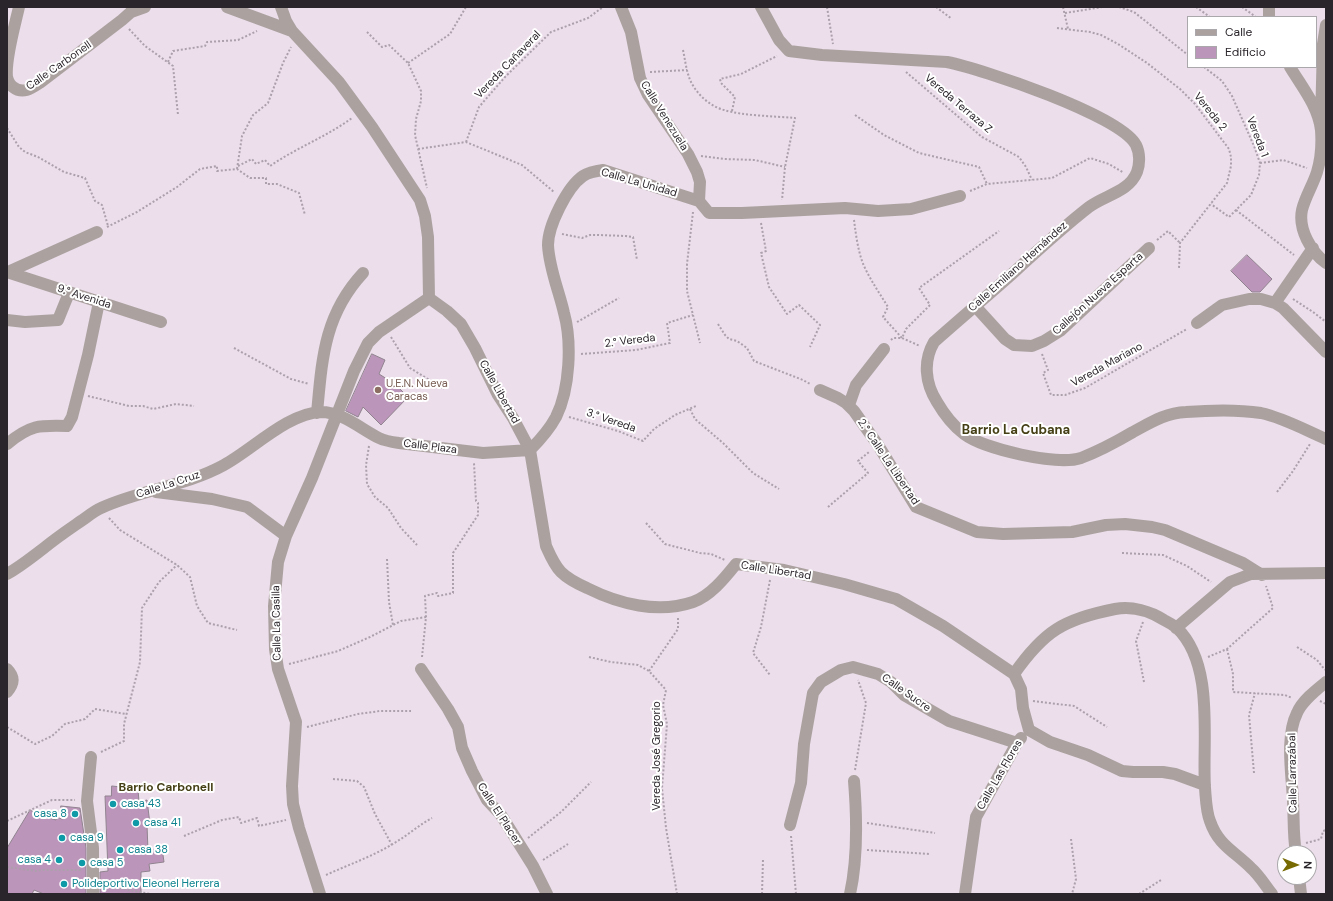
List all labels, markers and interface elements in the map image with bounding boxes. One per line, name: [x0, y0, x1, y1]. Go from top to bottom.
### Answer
legend: [1187, 16, 1317, 68]
text: Calle: [1225, 24, 1252, 40]
street label: Vereda Cañaveral: [472, 28, 544, 102]
street label: Calle Carbonell: [24, 39, 94, 93]
text: Edificio: [1225, 44, 1266, 60]
street label: Vereda Terraza Z: [921, 72, 995, 136]
street label: Calle Venezuela: [637, 79, 691, 153]
street label: Vereda 2: [1191, 90, 1229, 134]
street label: Vereda 1: [1243, 115, 1271, 159]
street label: Calle La Unidad: [599, 166, 679, 200]
street label: Calle Emiliano Hernández: [966, 219, 1070, 315]
street label: Callejón Nueva Esparta: [1050, 250, 1146, 338]
street label: 9.° Avenida: [55, 282, 113, 312]
street label: 2.° Vereda: [604, 331, 656, 351]
street label: Vereda Mariano: [1069, 340, 1145, 390]
street label: Calle Libertad: [476, 358, 522, 426]
place label: U.E.N. Nueva Caracas: [386, 377, 448, 403]
marker: U.E.N. Nueva Caracas: [373, 385, 383, 395]
street label: 3.° Vereda: [585, 406, 637, 436]
street label: 2.° Calle La Libertad: [854, 417, 922, 507]
district label: Barrio La Cubana: [962, 423, 1070, 439]
street label: Calle Plaza: [403, 437, 457, 457]
street label: Calle La Cruz: [135, 469, 201, 501]
street label: Calle Libertad: [740, 559, 812, 583]
street label: Calle La Casilla: [270, 585, 284, 661]
street label: Calle Sucre: [879, 671, 933, 715]
street label: Vereda José Gregorio: [650, 701, 664, 811]
street label: Calle Larrazábal: [1286, 733, 1300, 813]
street label: Calle Las Flores: [975, 738, 1025, 812]
district label: Barrio Carbonell: [119, 781, 213, 795]
street label: Calle El Placer: [474, 781, 524, 847]
place label: casa 43: [121, 797, 161, 811]
marker: casa 43: [108, 799, 118, 809]
place label: casa 8: [34, 807, 67, 821]
marker: casa 8: [70, 809, 80, 819]
place label: casa 41: [144, 816, 181, 830]
marker: casa 41: [131, 818, 141, 828]
place label: casa 9: [70, 831, 104, 845]
marker: casa 9: [57, 833, 67, 843]
place label: casa 38: [128, 843, 168, 857]
marker: casa 38: [115, 845, 125, 855]
north arrow: [1277, 845, 1317, 885]
place label: casa 4: [18, 853, 51, 867]
marker: casa 4: [54, 855, 64, 865]
place label: casa 5: [90, 856, 123, 870]
marker: casa 5: [77, 858, 87, 868]
text: N: [1301, 861, 1315, 869]
place label: Polideportivo Eleonel Herrera: [72, 877, 220, 891]
marker: Polideportivo Eleonel Herrera: [59, 879, 69, 889]

